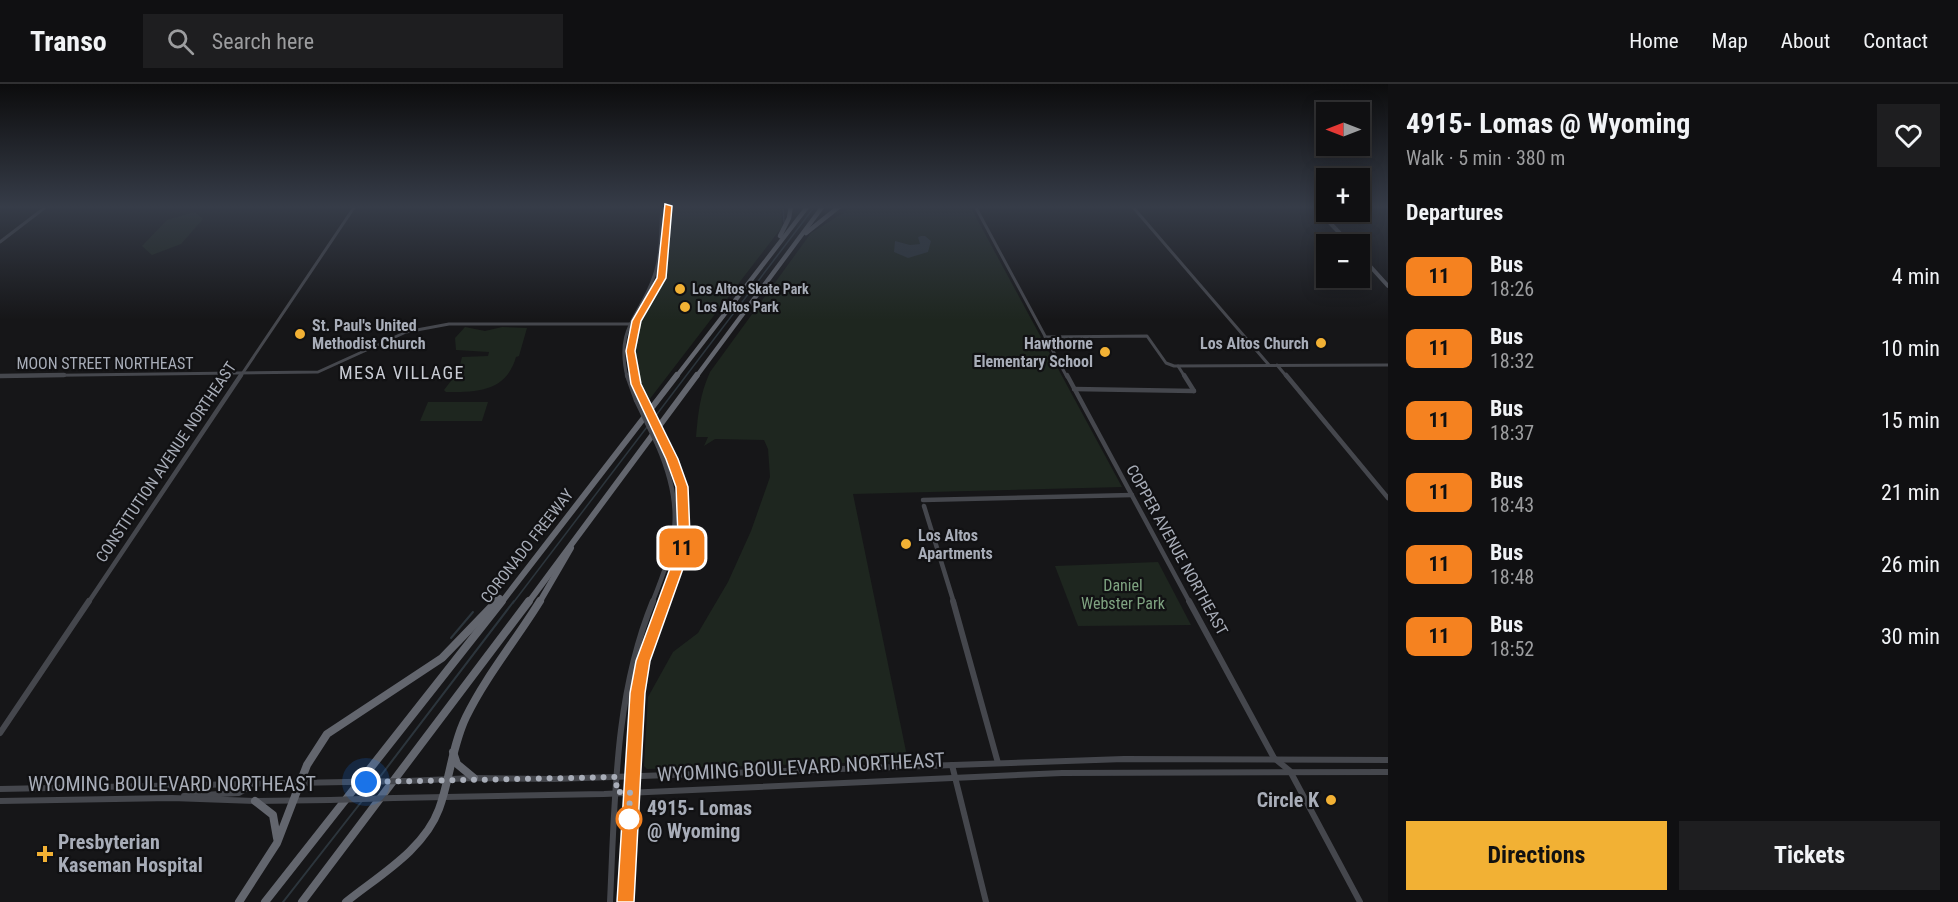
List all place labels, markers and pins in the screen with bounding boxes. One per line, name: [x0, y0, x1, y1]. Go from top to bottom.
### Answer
place label: Los Altos Skate Park: [692, 281, 809, 297]
marker: Los Altos Skate Park: [673, 282, 687, 296]
place label: Los Altos Park: [697, 299, 779, 315]
marker: Los Altos Park: [678, 300, 692, 314]
place label: St. Paul's United Methodist Church: [312, 316, 426, 353]
marker: St. Paul's United Methodist Church: [293, 327, 307, 341]
place label: Hawthorne Elementary School: [974, 334, 1093, 371]
place label: Los Altos Church: [1200, 334, 1309, 353]
marker: Los Altos Church: [1314, 336, 1328, 350]
marker: Hawthorne Elementary School: [1098, 345, 1112, 359]
place label: Los Altos Apartments: [918, 526, 993, 563]
marker: Los Altos Apartments: [899, 537, 913, 551]
place label: Circle K: [1257, 788, 1320, 812]
marker: Circle K: [1324, 793, 1338, 807]
place label: 4915- Lomas @ Wyoming: [647, 796, 752, 843]
marker: 4915- Lomas @ Wyoming: [616, 806, 642, 832]
place label: Presbyterian Kaseman Hospital: [58, 830, 203, 877]
marker: Presbyterian Kaseman Hospital: [36, 845, 54, 863]

